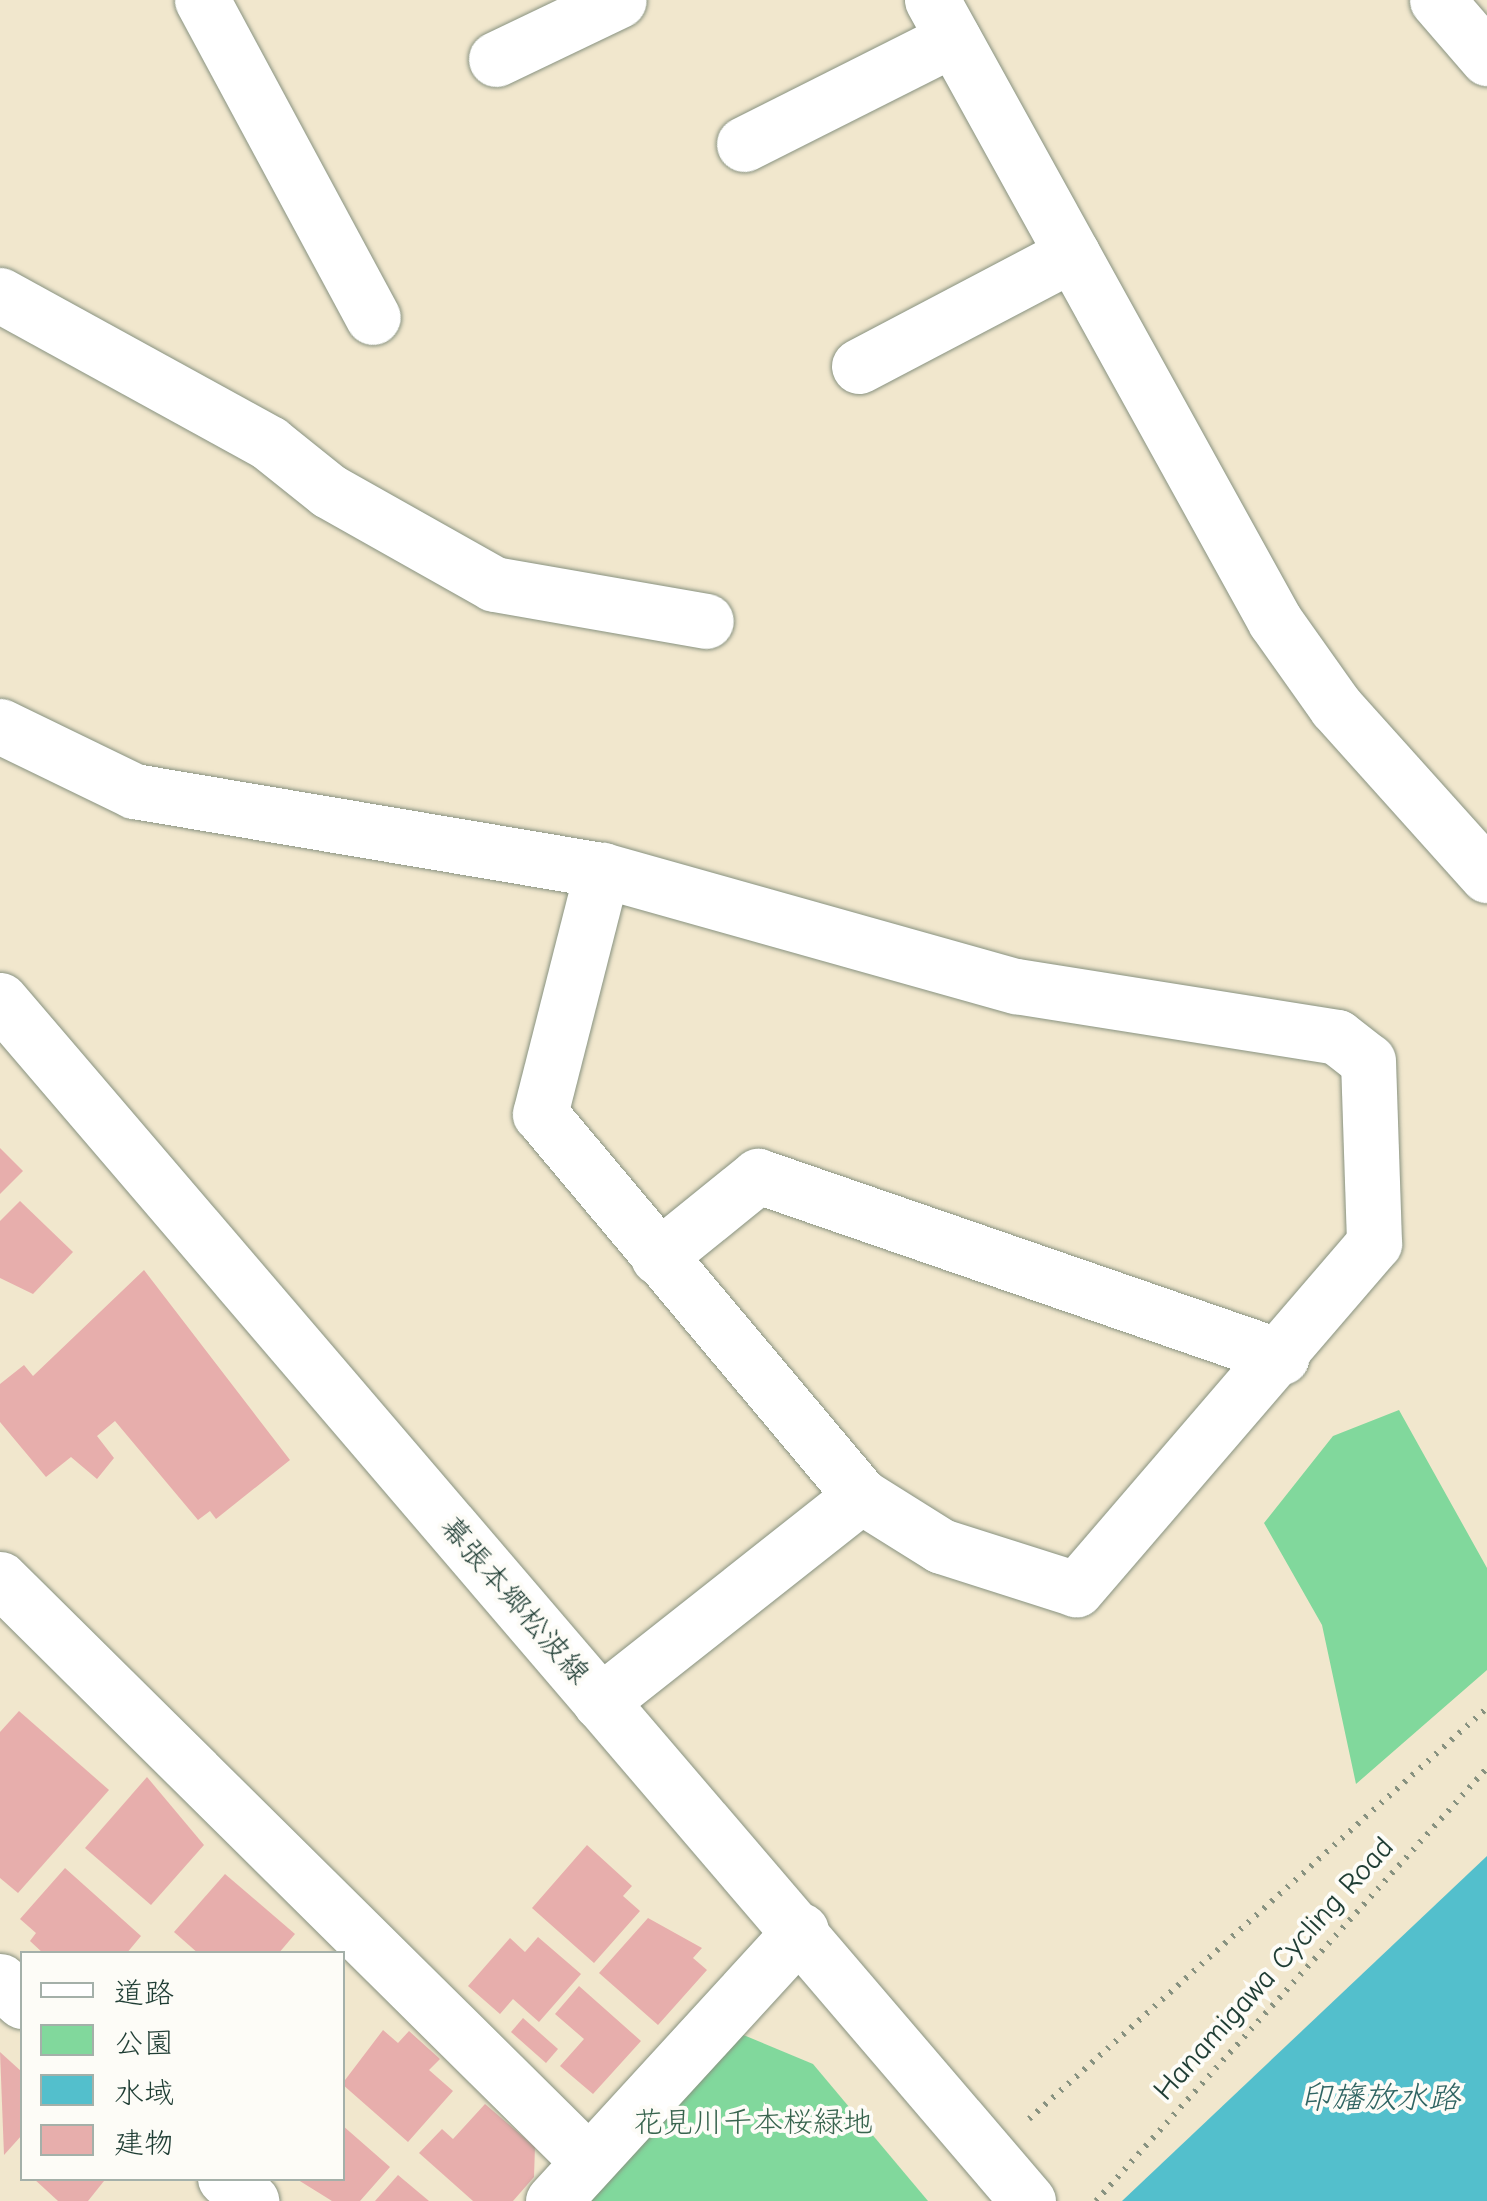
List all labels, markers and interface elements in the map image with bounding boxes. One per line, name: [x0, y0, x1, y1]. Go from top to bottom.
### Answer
street label: 幕張本郷松波線: [432, 1510, 596, 1692]
street label: Hanamigawa Cycling Road: [1146, 1830, 1402, 2108]
legend: [20, 1951, 345, 2181]
text: 道路: [114, 1976, 174, 2011]
text: 公園: [114, 2026, 174, 2061]
text: 水域: [114, 2076, 174, 2111]
water label: 印旛放水路: [1300, 2079, 1460, 2117]
park label: 花見川千本桜緑地: [633, 2105, 873, 2141]
text: 建物: [114, 2126, 174, 2161]

